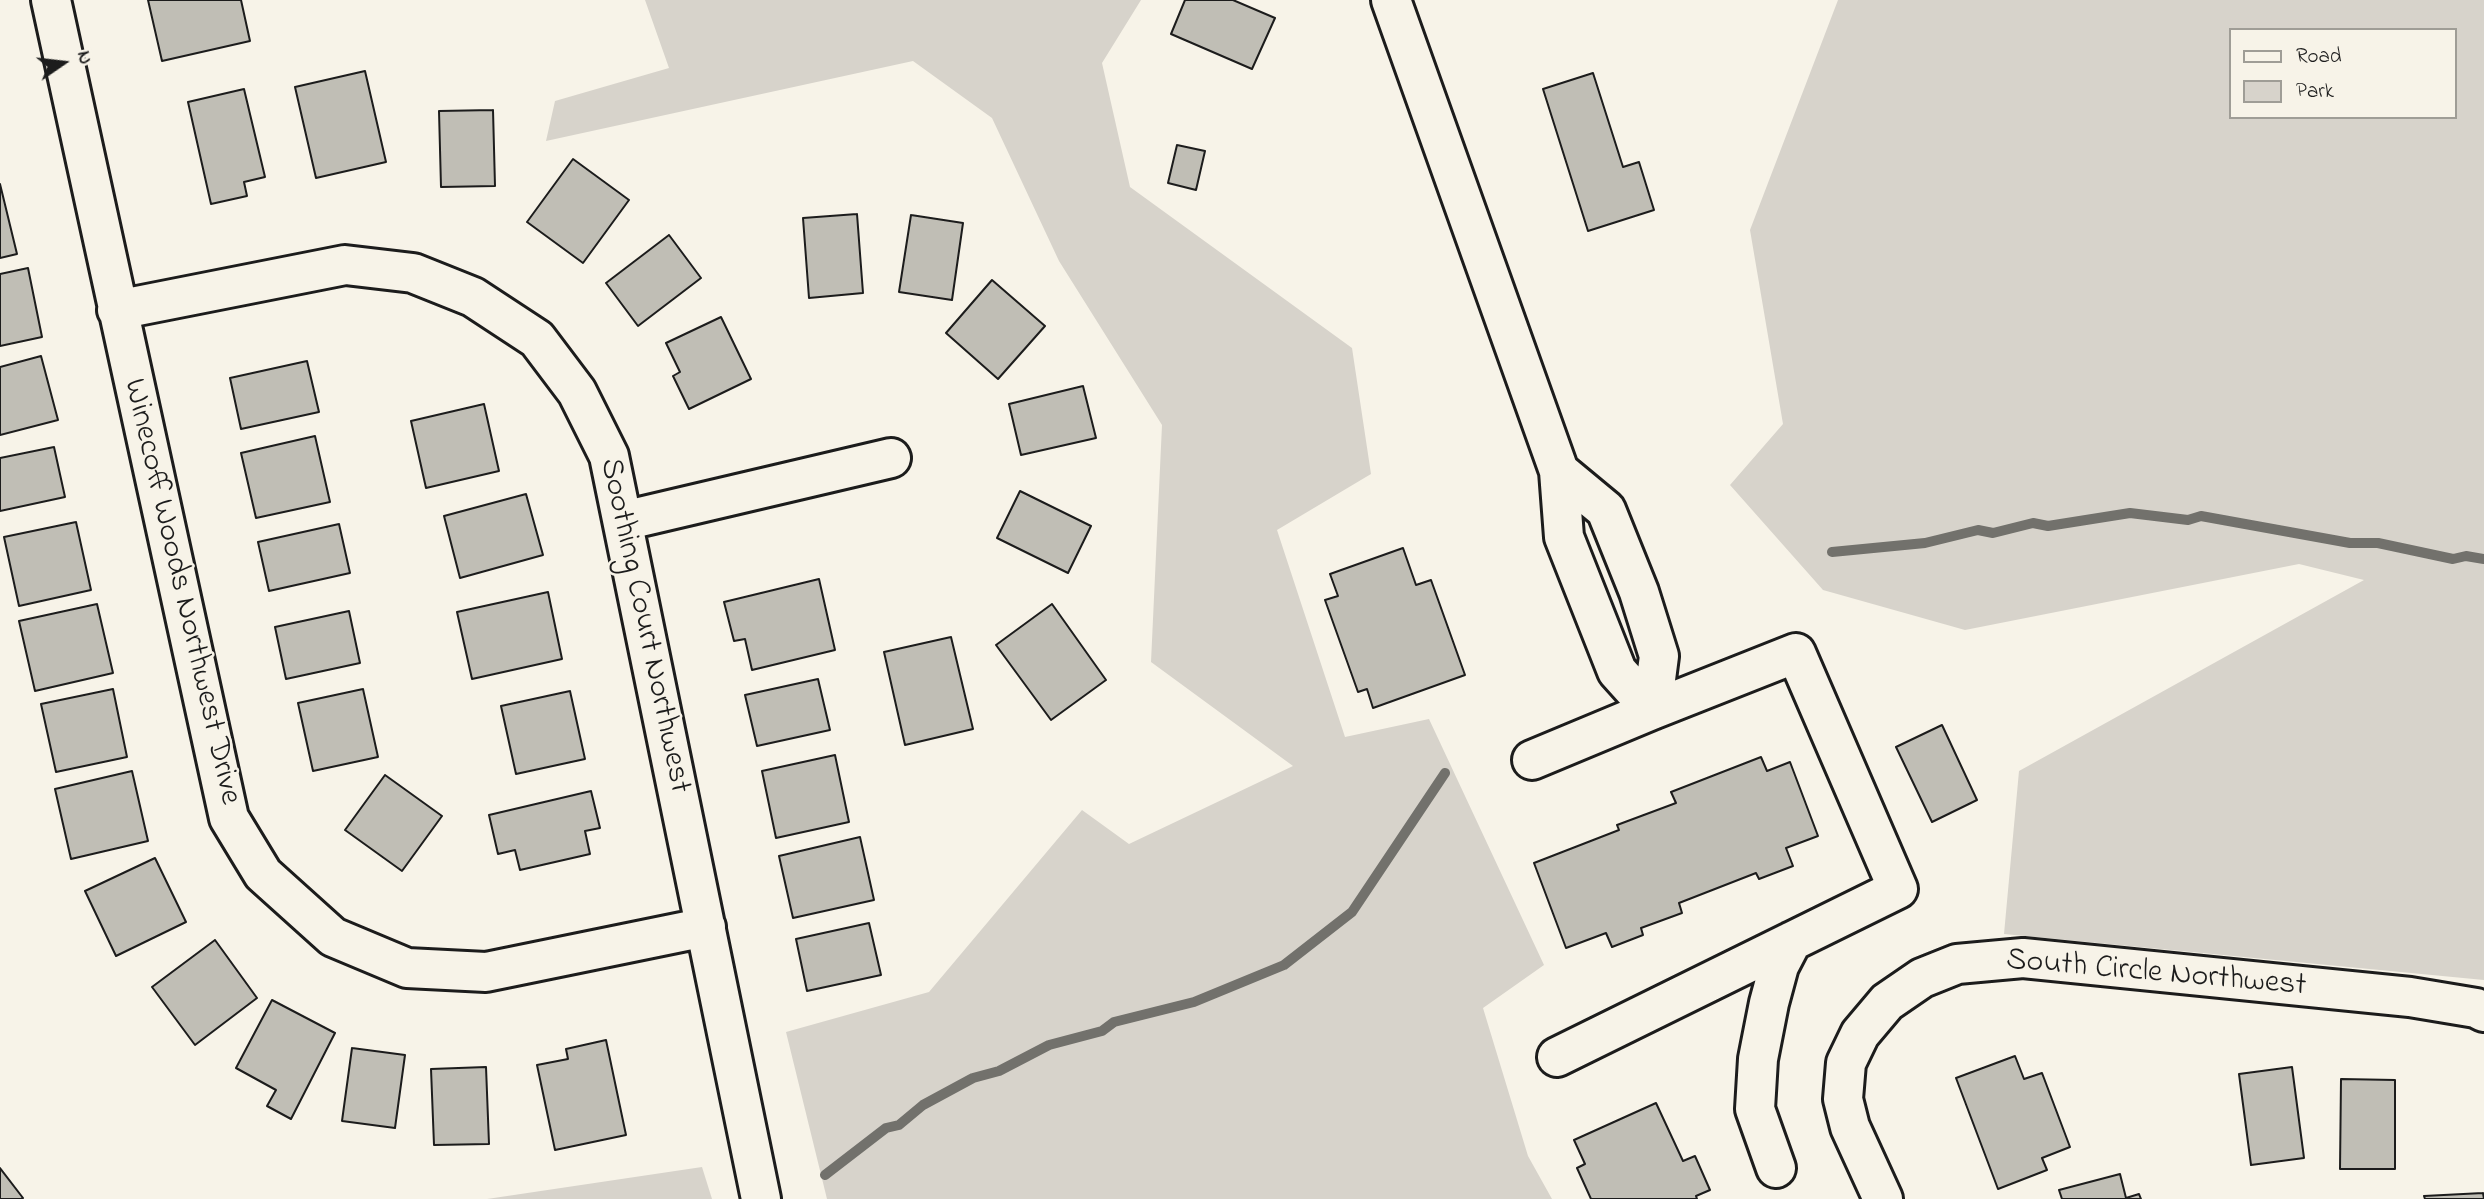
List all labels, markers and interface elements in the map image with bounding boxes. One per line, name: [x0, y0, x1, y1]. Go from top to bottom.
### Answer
north arrow: [28, 28, 98, 98]
legend: [2228, 28, 2456, 119]
text: Road: [2296, 42, 2342, 72]
text: N: [69, 48, 99, 67]
text: Park: [2296, 77, 2334, 107]
street label: Winecoff Woods Northwest Drive: [112, 375, 248, 809]
street label: Soothing Court Northwest: [589, 455, 697, 797]
street label: South Circle Northwest: [2004, 943, 2308, 1007]

